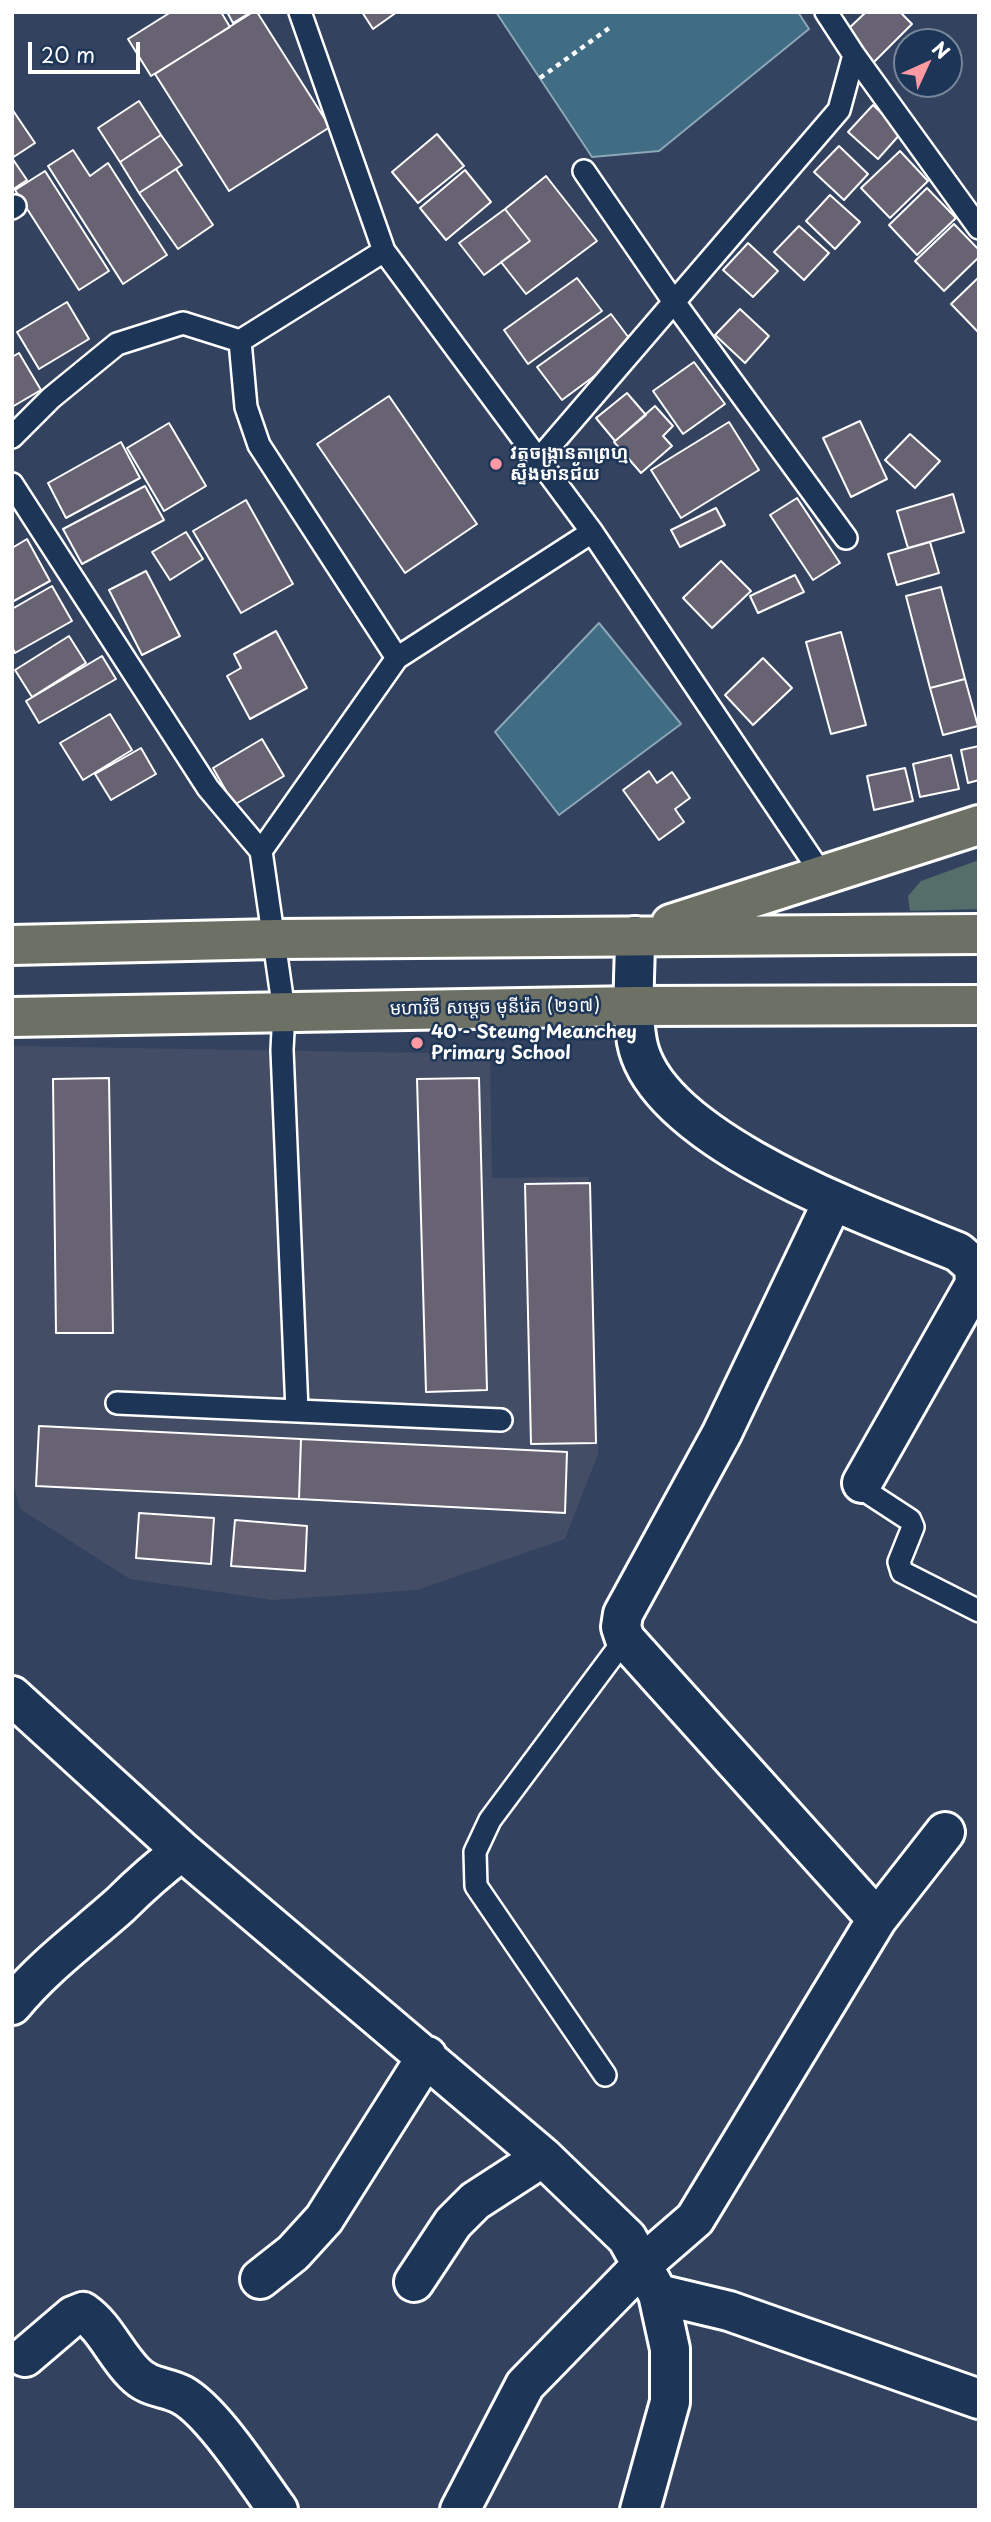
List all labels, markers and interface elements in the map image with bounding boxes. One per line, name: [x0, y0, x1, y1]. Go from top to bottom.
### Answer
scale bar: [32, 28, 144, 72]
north arrow: [893, 28, 963, 98]
text: N: [926, 34, 957, 65]
text: 20 m: [41, 38, 95, 70]
place label: វត្តចង្ក្រានតាព្រហ្ម ស្ទឹងមានជ័យ: [510, 443, 628, 486]
marker: វត្តចង្ក្រានតាព្រហ្ម ស្ទឹងមានជ័យ: [488, 456, 504, 472]
street label: មហាវិថី សម្តេច មុនីរ៉េត (២១៧): [390, 995, 600, 1021]
place label: 40 - Steung Meanchey Primary School: [431, 1022, 637, 1064]
marker: 40 - Steung Meanchey Primary School: [409, 1035, 425, 1051]

